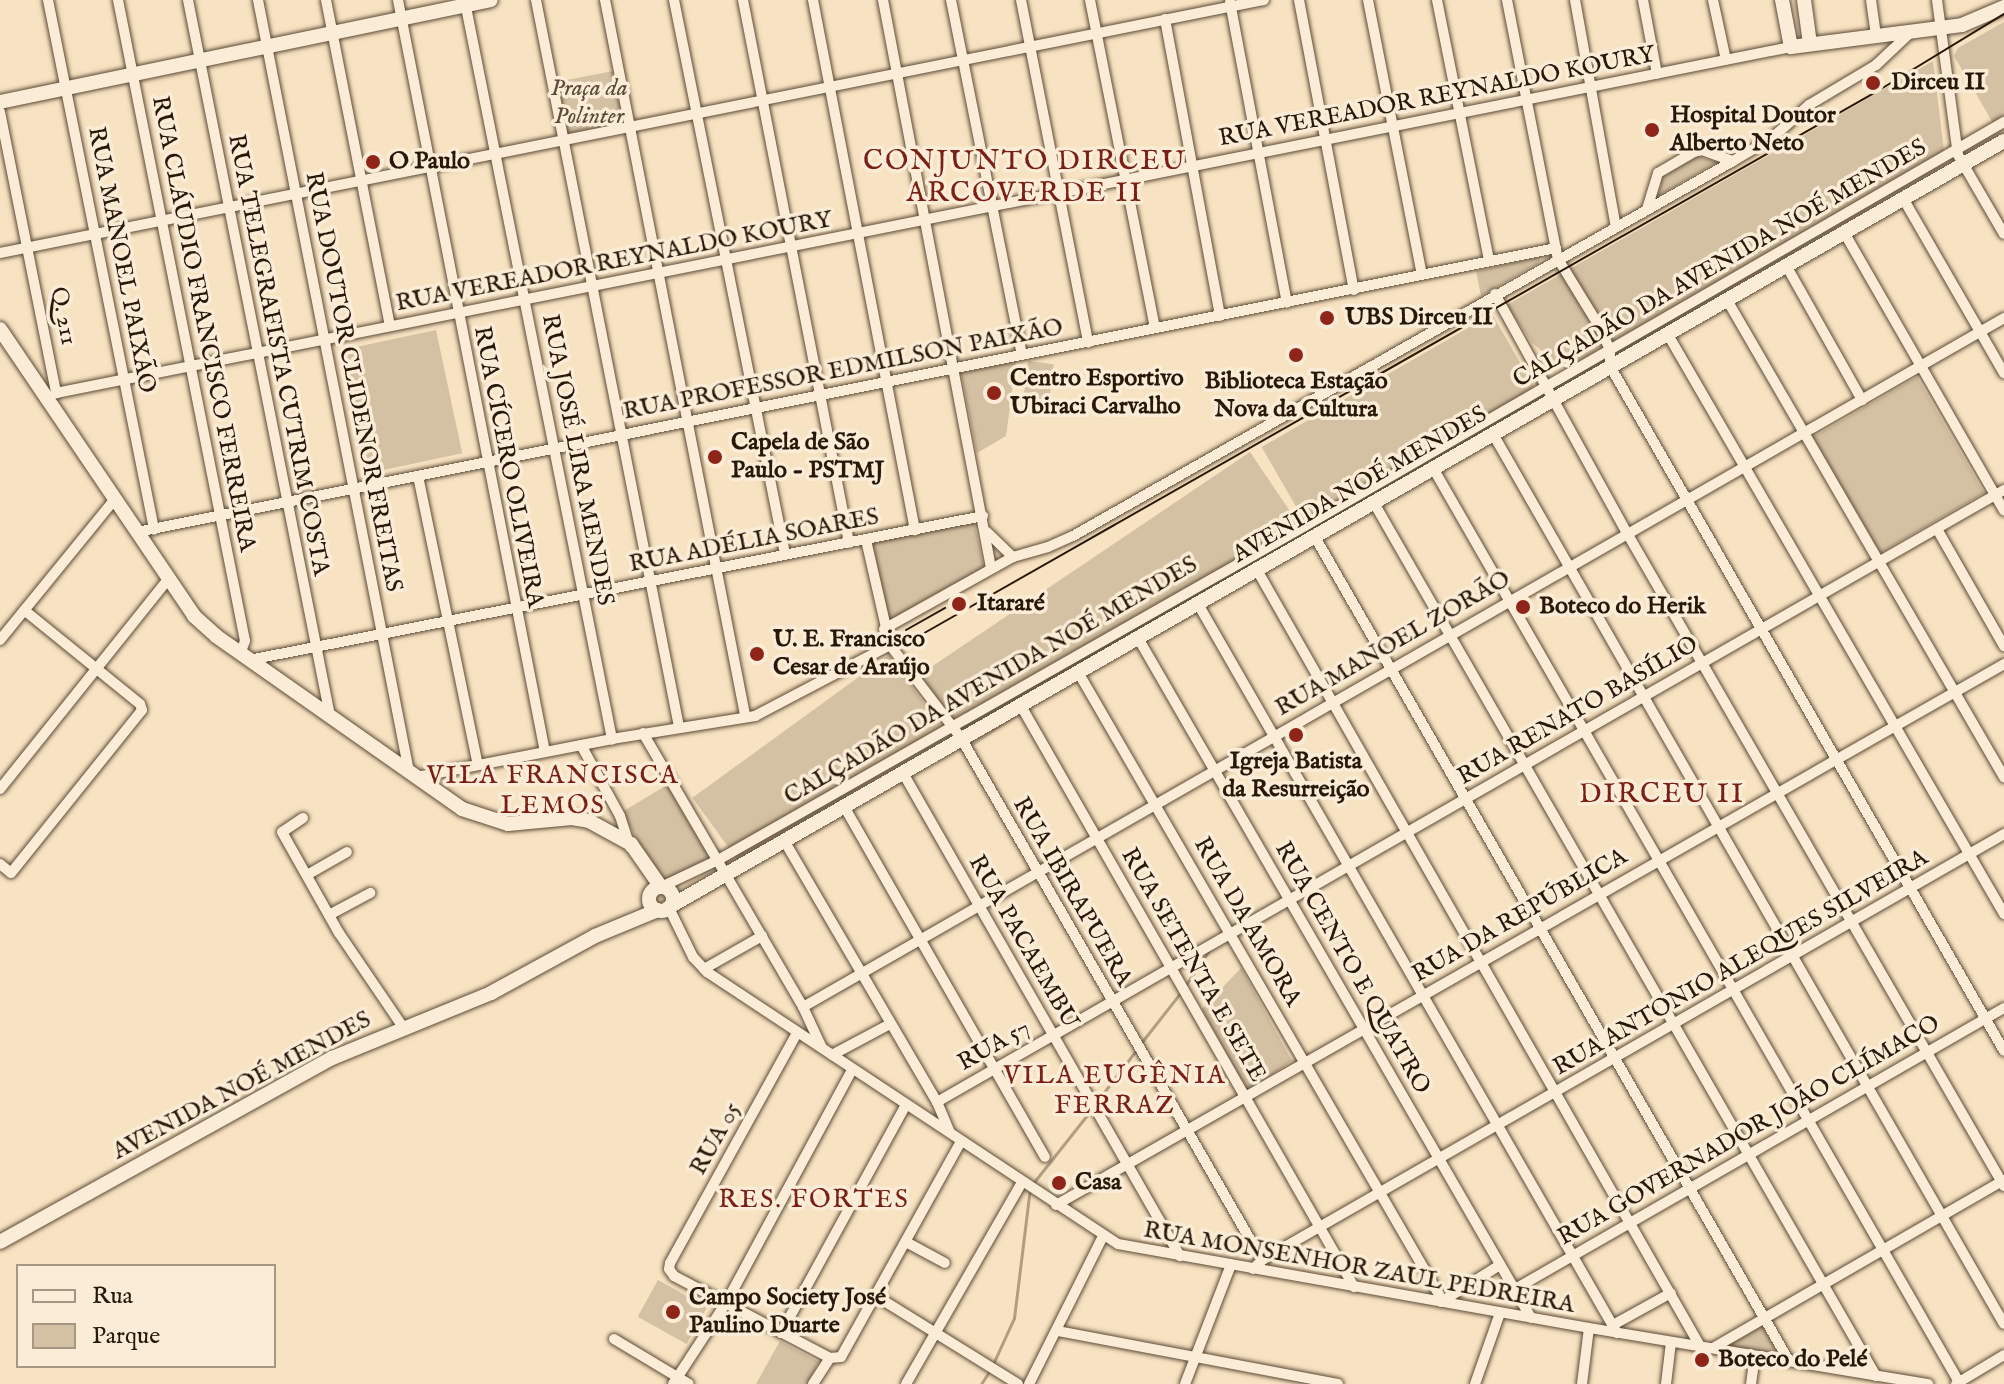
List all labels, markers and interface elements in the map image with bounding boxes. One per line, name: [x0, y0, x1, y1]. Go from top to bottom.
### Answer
street label: RUA VEREADOR REYNALDO KOURY: [1216, 41, 1658, 153]
place label: Dirceu II: [1891, 69, 1985, 97]
marker: Dirceu II: [1862, 72, 1884, 94]
park label: Praça da Polinter: [550, 75, 628, 131]
street label: RUA CLÁUDIO FRANCISCO FERREIRA: [145, 94, 261, 554]
place label: Hospital Doutor Alberto Neto: [1670, 102, 1836, 158]
marker: Hospital Doutor Alberto Neto: [1641, 119, 1663, 141]
street label: RUA MANOEL PAIXÃO: [81, 124, 161, 396]
street label: RUA TELEGRAFISTA CUTRIM COSTA: [221, 132, 335, 578]
street label: CALÇADÃO DA AVENIDA NOÉ MENDES: [1508, 133, 1932, 395]
district label: CONJUNTO DIRCEU ARCOVERDE II: [863, 145, 1187, 211]
place label: O Paulo: [389, 148, 470, 176]
marker: O Paulo: [364, 153, 382, 171]
street label: RUA DOUTOR CLIDENOR FREITAS: [298, 170, 408, 594]
street label: RUA VEREADOR REYNALDO KOURY: [393, 206, 835, 318]
street label: Q. 211: [43, 284, 83, 348]
place label: UBS Dirceu II: [1345, 304, 1493, 332]
marker: UBS Dirceu II: [1316, 307, 1338, 329]
street label: RUA JOSÉ LIRA MENDES: [535, 312, 619, 608]
street label: RUA PROFESSOR EDMILSON PAIXÃO: [621, 313, 1065, 427]
street label: RUA CÍCERO OLIVEIRA: [467, 324, 549, 610]
marker: Biblioteca Estação Nova da Cultura: [1287, 346, 1305, 364]
place label: Centro Esportivo Ubiraci Carvalho: [1010, 365, 1184, 421]
place label: Biblioteca Estação Nova da Cultura: [1204, 368, 1388, 424]
marker: Centro Esportivo Ubiraci Carvalho: [985, 384, 1003, 402]
street label: AVENIDA NOÉ MENDES: [1228, 400, 1492, 570]
place label: Capela de São Paulo - PSTMJ: [731, 429, 884, 485]
marker: Capela de São Paulo - PSTMJ: [706, 448, 724, 466]
street label: RUA ADÉLIA SOARES: [627, 503, 881, 579]
street label: CALÇADÃO DA AVENIDA NOÉ MENDES: [779, 550, 1203, 812]
street label: RUA MANOEL ZORÃO: [1271, 565, 1515, 723]
place label: Itararé: [977, 590, 1045, 618]
marker: Itararé: [948, 593, 970, 615]
place label: Boteco do Herik: [1539, 593, 1706, 621]
marker: Boteco do Herik: [1514, 598, 1532, 616]
place label: U. E. Francisco Cesar de Araújo: [773, 626, 930, 682]
street label: RUA RENATO BASÍLIO: [1453, 630, 1703, 792]
marker: U. E. Francisco Cesar de Araújo: [748, 645, 766, 663]
marker: Igreja Batista da Resurreição: [1287, 726, 1305, 744]
place label: Igreja Batista da Resurreição: [1222, 748, 1370, 804]
district label: VILA FRANCISCA LEMOS: [427, 760, 679, 822]
district label: DIRCEU II: [1579, 778, 1745, 812]
street label: RUA IBIRAPUERA: [1006, 792, 1138, 992]
street label: RUA DA AMORA: [1187, 832, 1307, 1012]
street label: RUA CENTO E QUATRO: [1268, 837, 1436, 1099]
street label: RUA SETENTA E SETE: [1114, 843, 1272, 1087]
street label: RUA DA REPÚBLICA: [1407, 843, 1633, 989]
street label: RUA ANTONIO ALEQUES SILVEIRA: [1549, 844, 1933, 1082]
street label: RUA PACAEMBU: [962, 850, 1084, 1034]
street label: AVENIDA NOÉ MENDES: [108, 1006, 376, 1166]
street label: RUA GOVERNADOR JOÃO CLÍMACO: [1553, 1010, 1945, 1252]
street label: RUA 57: [953, 1014, 1035, 1078]
district label: VILA EUGÊNIA FERRAZ: [1003, 1060, 1227, 1122]
street label: RUA 05: [684, 1098, 748, 1180]
place label: Casa: [1075, 1169, 1121, 1197]
marker: Casa: [1050, 1174, 1068, 1192]
district label: RES. FORTES: [718, 1184, 910, 1216]
street label: RUA MONSENHOR ZAUL PEDREIRA: [1141, 1216, 1577, 1320]
legend: [16, 1264, 276, 1368]
text: Rua: [92, 1281, 133, 1312]
place label: Campo Society José Paulino Duarte: [689, 1284, 886, 1340]
marker: Campo Society José Paulino Duarte: [664, 1303, 682, 1321]
text: Parque: [92, 1321, 160, 1352]
place label: Boteco do Pelé: [1718, 1346, 1868, 1374]
marker: Boteco do Pelé: [1693, 1351, 1711, 1369]

